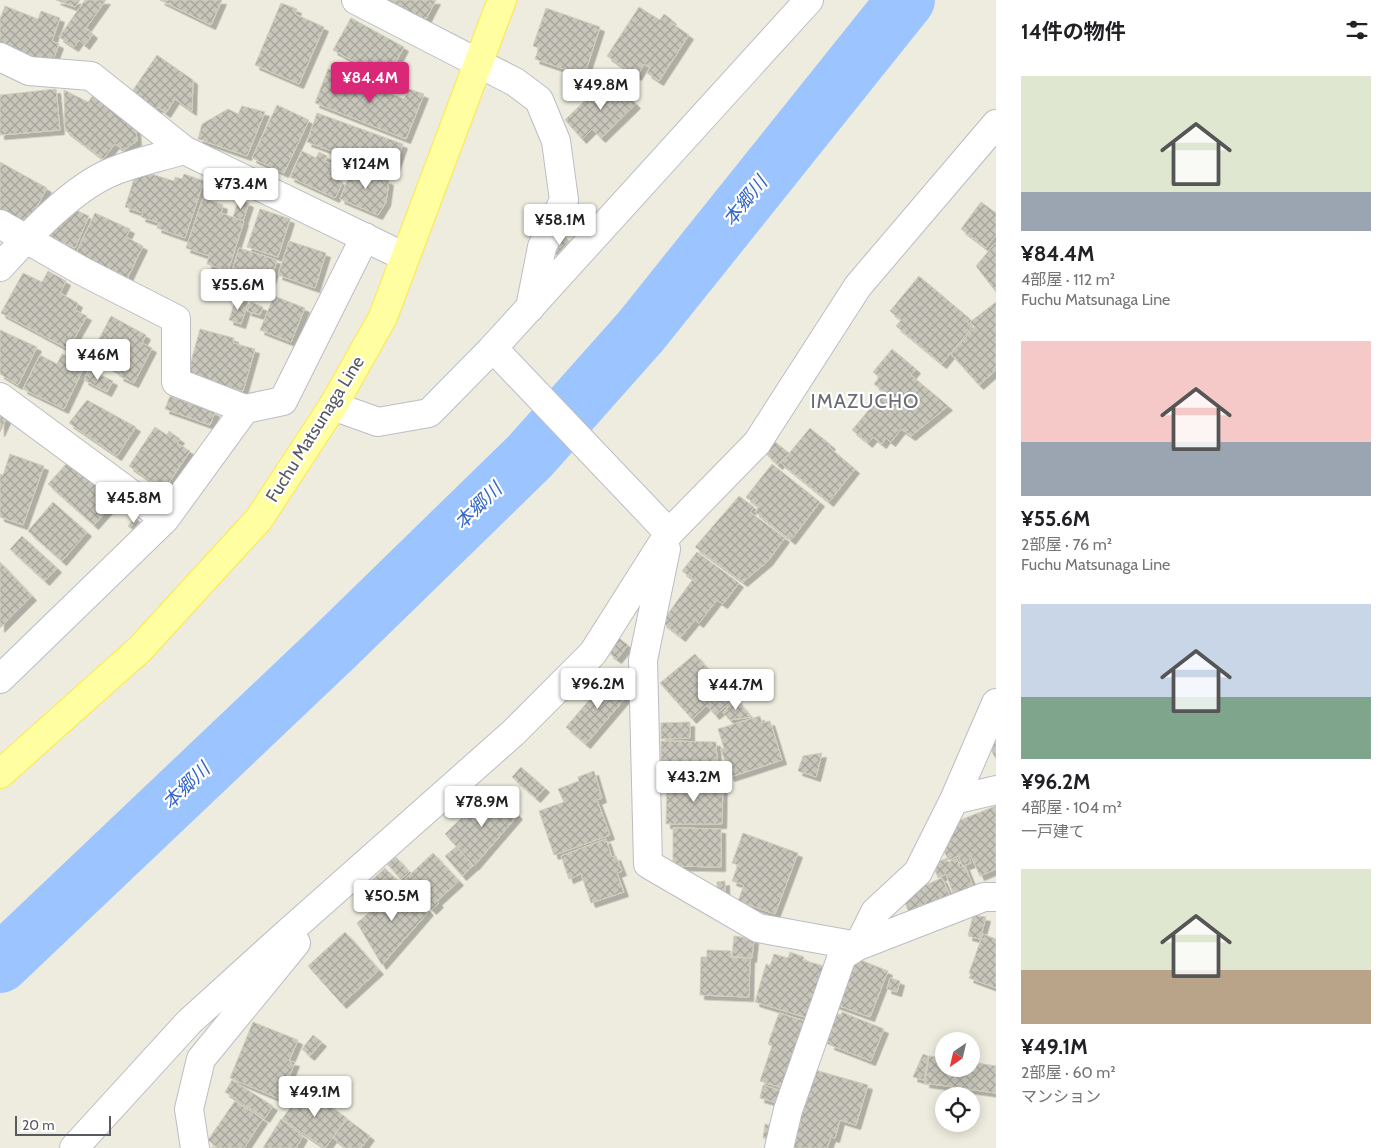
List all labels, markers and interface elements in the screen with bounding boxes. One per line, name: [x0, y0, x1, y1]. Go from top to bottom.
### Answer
icon: filters: [1343, 16, 1371, 44]
text: 14件の物件: [1021, 19, 1126, 44]
pin: ¥84.4M: [329, 62, 411, 104]
text: ¥84.4M: [342, 68, 398, 87]
pin: ¥49.8M: [560, 68, 642, 111]
text: ¥49.8M: [574, 75, 628, 94]
icon: home: [1151, 109, 1241, 199]
pin: ¥124M: [331, 148, 401, 190]
text: ¥124M: [342, 154, 390, 173]
pin: ¥73.4M: [200, 168, 282, 210]
water label: 本郷川: [718, 170, 773, 230]
text: ¥73.4M: [214, 174, 268, 193]
pin: ¥58.1M: [519, 204, 601, 246]
text: ¥58.1M: [535, 210, 585, 229]
text: ¥84.4M: [1021, 241, 1095, 266]
pin: ¥55.6M: [197, 268, 279, 311]
text: 4部屋 · 112 m²: [1021, 270, 1115, 289]
text: ¥55.6M: [212, 275, 264, 294]
text: Fuchu Matsunaga Line: [1021, 290, 1170, 309]
pin: ¥46M: [68, 338, 128, 381]
text: ¥46M: [77, 345, 119, 364]
street label: Fuchu Matsunaga Line: [261, 352, 369, 506]
icon: home: [1151, 374, 1241, 464]
district label: IMAZUCHO: [811, 389, 919, 413]
water label: 本郷川: [450, 477, 508, 534]
pin: ¥45.8M: [93, 482, 175, 524]
text: ¥45.8M: [107, 488, 161, 507]
text: ¥55.6M: [1021, 506, 1090, 531]
text: 2部屋 · 76 m²: [1021, 535, 1112, 554]
text: Fuchu Matsunaga Line: [1021, 555, 1170, 574]
icon: home: [1151, 636, 1241, 726]
pin: ¥96.2M: [557, 668, 639, 710]
pin: ¥44.7M: [695, 668, 777, 711]
text: ¥96.2M: [572, 674, 625, 693]
text: ¥44.7M: [709, 675, 763, 694]
water label: 本郷川: [158, 757, 216, 814]
pin: ¥43.2M: [653, 760, 735, 803]
text: ¥43.2M: [667, 767, 721, 786]
text: ¥96.2M: [1021, 769, 1091, 794]
pin: ¥78.9M: [441, 786, 523, 828]
text: ¥78.9M: [456, 792, 508, 811]
text: 4部屋 · 104 m²: [1021, 798, 1122, 817]
text: 一戸建て: [1021, 822, 1085, 841]
pin: ¥50.5M: [351, 880, 433, 922]
text: ¥50.5M: [365, 886, 419, 905]
icon: home: [1151, 901, 1241, 991]
north arrow: [935, 1032, 980, 1078]
map controls: [935, 1032, 980, 1132]
text: ¥49.1M: [1021, 1034, 1088, 1059]
text: 2部屋 · 60 m²: [1021, 1063, 1116, 1082]
pin: ¥49.1M: [274, 1076, 356, 1118]
text: ¥49.1M: [290, 1082, 340, 1101]
button: locate: [935, 1087, 980, 1132]
text: マンション: [1021, 1087, 1101, 1106]
scale bar: [15, 1113, 111, 1136]
text: 20 m: [22, 1116, 55, 1134]

